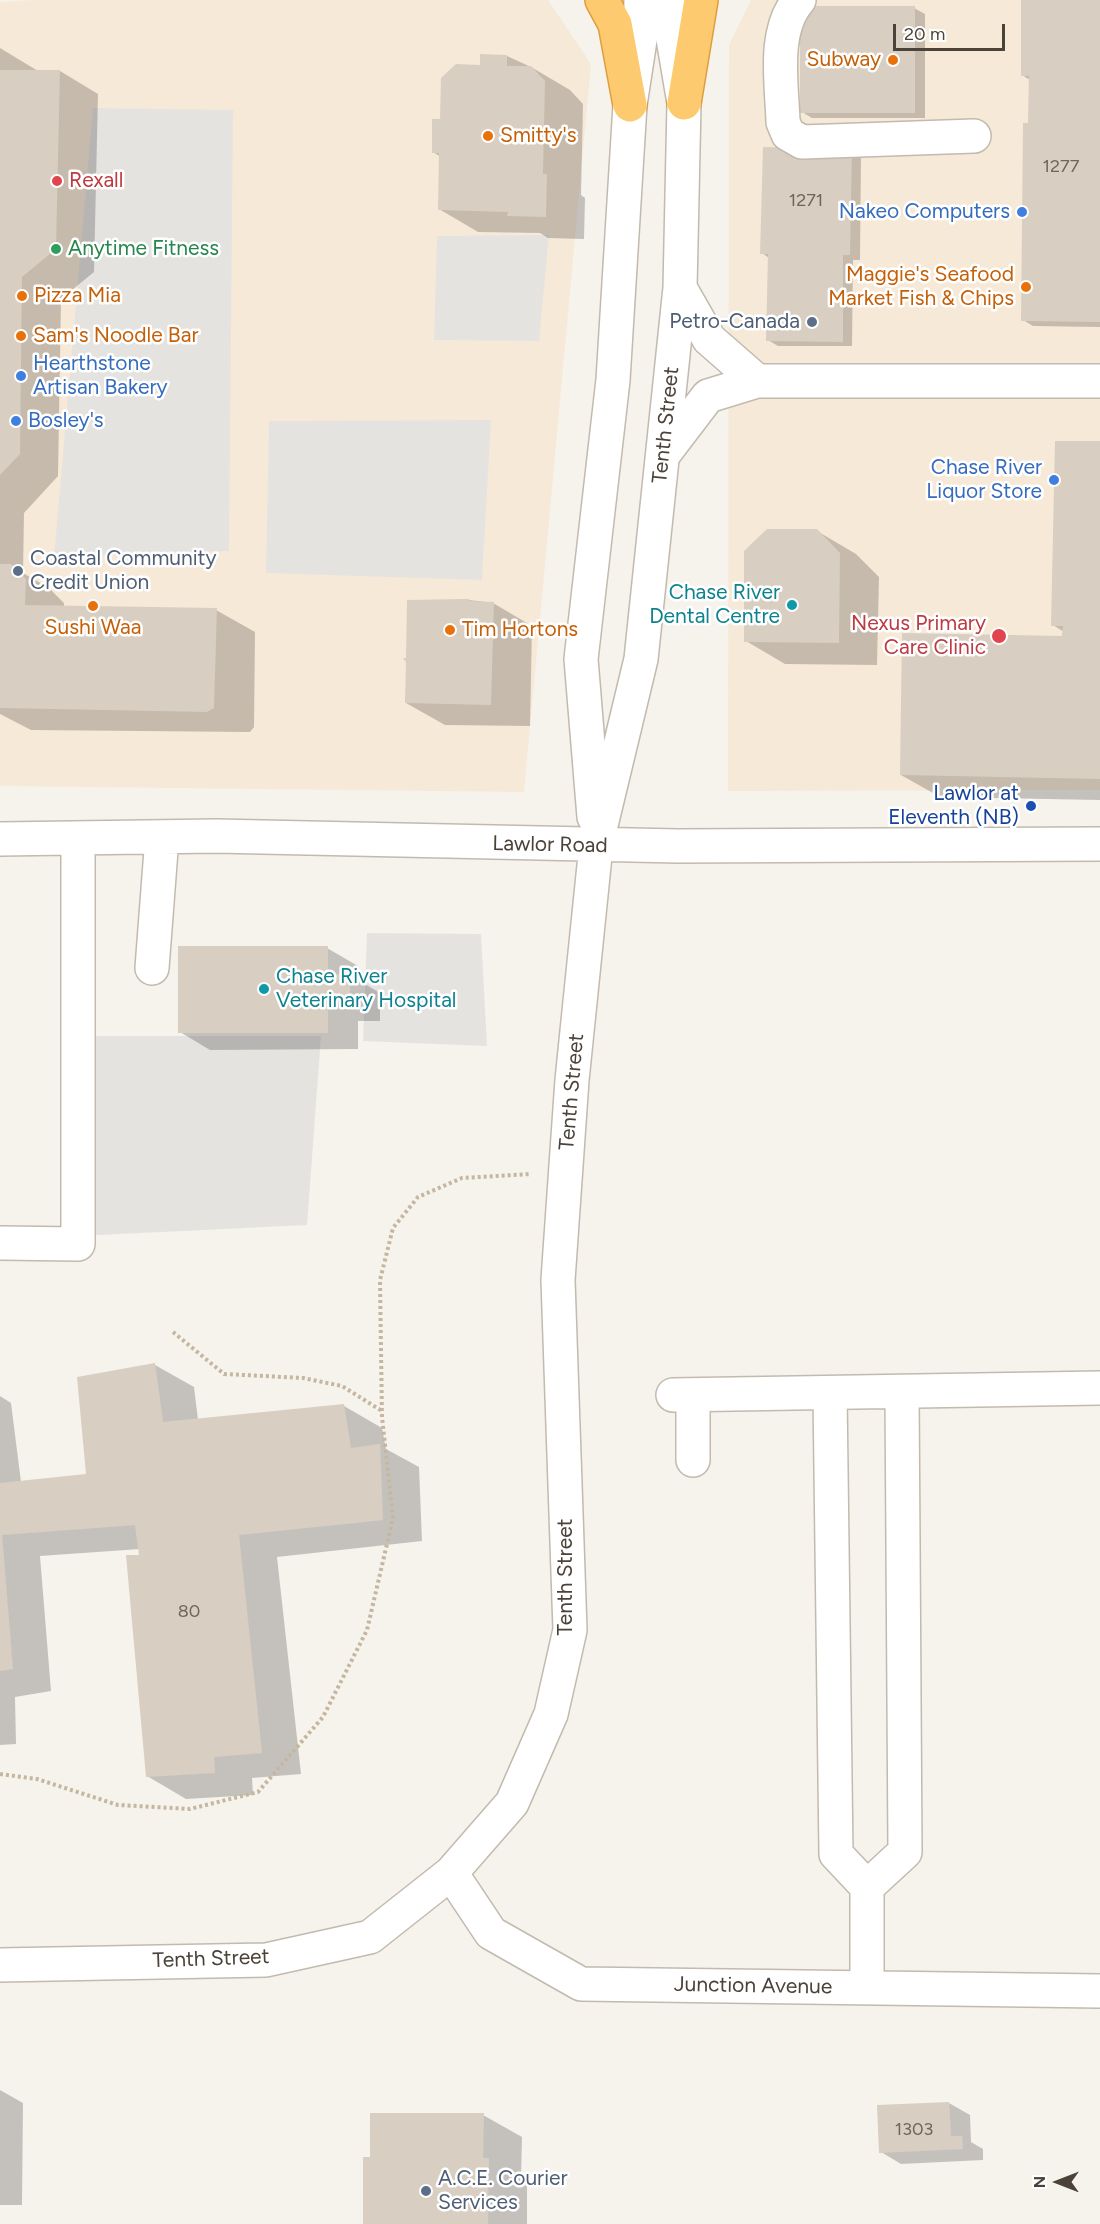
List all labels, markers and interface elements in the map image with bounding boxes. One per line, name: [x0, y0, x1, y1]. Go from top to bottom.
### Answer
scale bar: [896, 12, 1008, 50]
text: 20 m: [904, 23, 945, 45]
place label: Subway: [807, 47, 881, 73]
marker: Subway: [886, 53, 900, 67]
place label: Smitty's: [500, 123, 577, 149]
marker: Smitty's: [481, 129, 495, 143]
house number: 1277: [1043, 156, 1079, 178]
place label: Rexall: [69, 168, 123, 194]
marker: Rexall: [50, 174, 64, 188]
house number: 1271: [789, 190, 823, 212]
place label: Nakeo Computers: [839, 199, 1010, 225]
marker: Nakeo Computers: [1015, 205, 1029, 219]
place label: Anytime Fitness: [68, 236, 219, 262]
marker: Anytime Fitness: [49, 242, 63, 256]
place label: Maggie's Seafood Market Fish & Chips: [828, 262, 1014, 312]
marker: Maggie's Seafood Market Fish & Chips: [1019, 280, 1033, 294]
place label: Pizza Mia: [34, 283, 121, 309]
marker: Pizza Mia: [15, 289, 29, 303]
place label: Petro-Canada: [669, 309, 800, 335]
marker: Petro-Canada: [805, 315, 819, 329]
place label: Sam's Noodle Bar: [33, 323, 198, 349]
marker: Sam's Noodle Bar: [14, 329, 28, 343]
place label: Hearthstone Artisan Bakery: [33, 351, 168, 401]
street label: Tenth Street: [647, 365, 685, 485]
marker: Hearthstone Artisan Bakery: [14, 369, 28, 383]
place label: Bosley's: [28, 408, 104, 434]
marker: Bosley's: [9, 414, 23, 428]
place label: Chase River Liquor Store: [926, 455, 1042, 505]
marker: Chase River Liquor Store: [1047, 473, 1061, 487]
place label: Coastal Community Credit Union: [30, 546, 217, 596]
marker: Coastal Community Credit Union: [11, 564, 25, 578]
place label: Chase River Dental Centre: [649, 580, 780, 630]
marker: Chase River Dental Centre: [785, 598, 799, 612]
marker: Sushi Waa: [86, 599, 100, 613]
place label: Nexus Primary Care Clinic: [851, 611, 986, 661]
place label: Sushi Waa: [45, 615, 141, 641]
place label: Tim Hortons: [462, 617, 578, 643]
marker: Tim Hortons: [443, 623, 457, 637]
marker: Nexus Primary Care Clinic: [990, 627, 1008, 645]
place label: Lawlor at Eleventh (NB): [888, 781, 1019, 831]
marker: Lawlor at Eleventh (NB): [1024, 799, 1038, 813]
street label: Lawlor Road: [492, 831, 608, 859]
place label: Chase River Veterinary Hospital: [276, 964, 456, 1014]
marker: Chase River Veterinary Hospital: [257, 982, 271, 996]
street label: Tenth Street: [554, 1033, 590, 1151]
street label: Tenth Street: [553, 1518, 579, 1636]
house number: 80: [178, 1601, 200, 1623]
street label: Tenth Street: [152, 1944, 270, 1974]
street label: Junction Avenue: [674, 1972, 832, 2000]
house number: 1303: [895, 2119, 933, 2141]
north arrow: [1028, 2152, 1088, 2212]
place label: A.C.E. Courier Services: [438, 2166, 568, 2216]
text: N: [1030, 2176, 1049, 2188]
marker: A.C.E. Courier Services: [419, 2184, 433, 2198]

